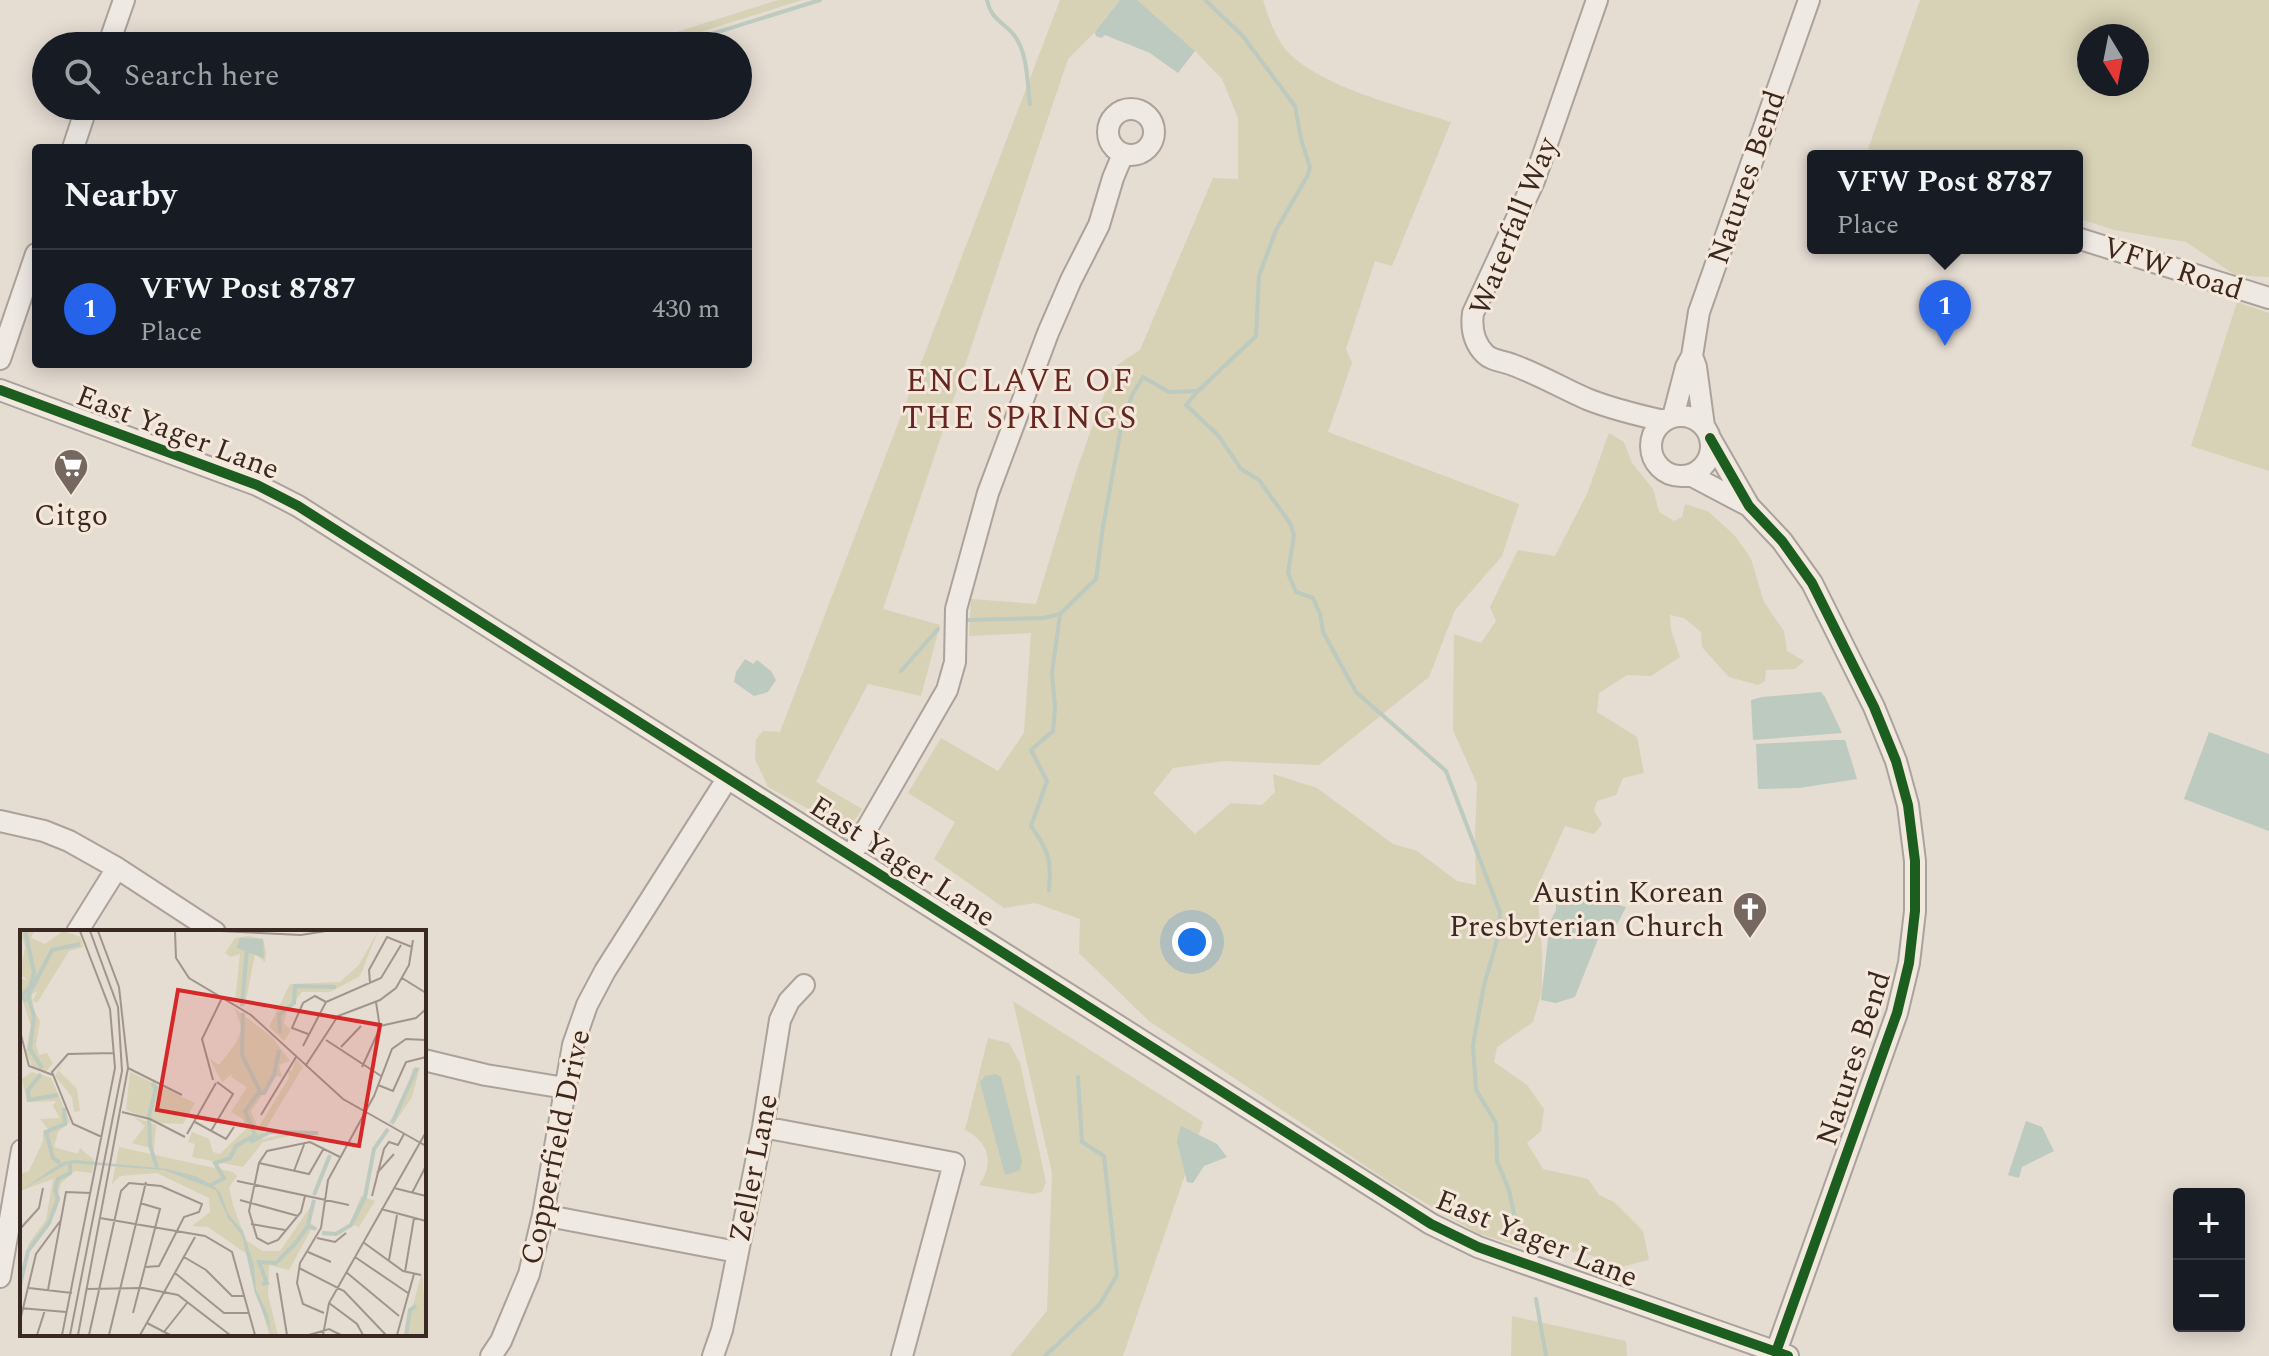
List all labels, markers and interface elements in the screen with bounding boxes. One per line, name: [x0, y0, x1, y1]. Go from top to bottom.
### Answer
north arrow: [2077, 24, 2149, 96]
search box: [32, 32, 752, 120]
text: Search here: [124, 53, 280, 99]
icon: search: [60, 54, 104, 98]
street label: Natures Bend: [1696, 84, 1798, 271]
street label: Waterfall Way: [1457, 129, 1571, 322]
popup: [1807, 150, 2083, 254]
text: VFW Post 8787: [1837, 159, 2053, 205]
text: Nearby: [64, 170, 177, 222]
text: Place: [1837, 205, 1899, 245]
street label: VFW Road: [2097, 225, 2249, 313]
text: VFW Post 8787: [140, 266, 357, 312]
pin: 1: [1919, 280, 1971, 346]
text: 1: [83, 289, 97, 329]
text: 430 m: [652, 289, 720, 329]
text: Place: [140, 312, 202, 352]
district label: ENCLAVE OF THE SPRINGS: [902, 357, 1138, 443]
street label: East Yager Lane: [69, 373, 286, 493]
supermarket icon: Citgo: [52, 447, 90, 497]
place label: Citgo: [34, 493, 108, 539]
street label: East Yager Lane: [800, 784, 1005, 940]
place label: Austin Korean Presbyterian Church: [1449, 870, 1724, 950]
church icon: Austin Korean Presbyterian Church: [1731, 890, 1769, 940]
your location: [1172, 922, 1212, 962]
inset map: [20, 930, 426, 1336]
street label: Natures Bend: [1804, 965, 1904, 1152]
street label: Copperfield Drive: [509, 1025, 603, 1269]
street label: Zeller Lane: [717, 1090, 791, 1246]
street label: East Yager Lane: [1429, 1177, 1645, 1300]
map controls: [2173, 1188, 2245, 1332]
button: +: [2173, 1188, 2245, 1260]
button: −: [2173, 1260, 2245, 1332]

